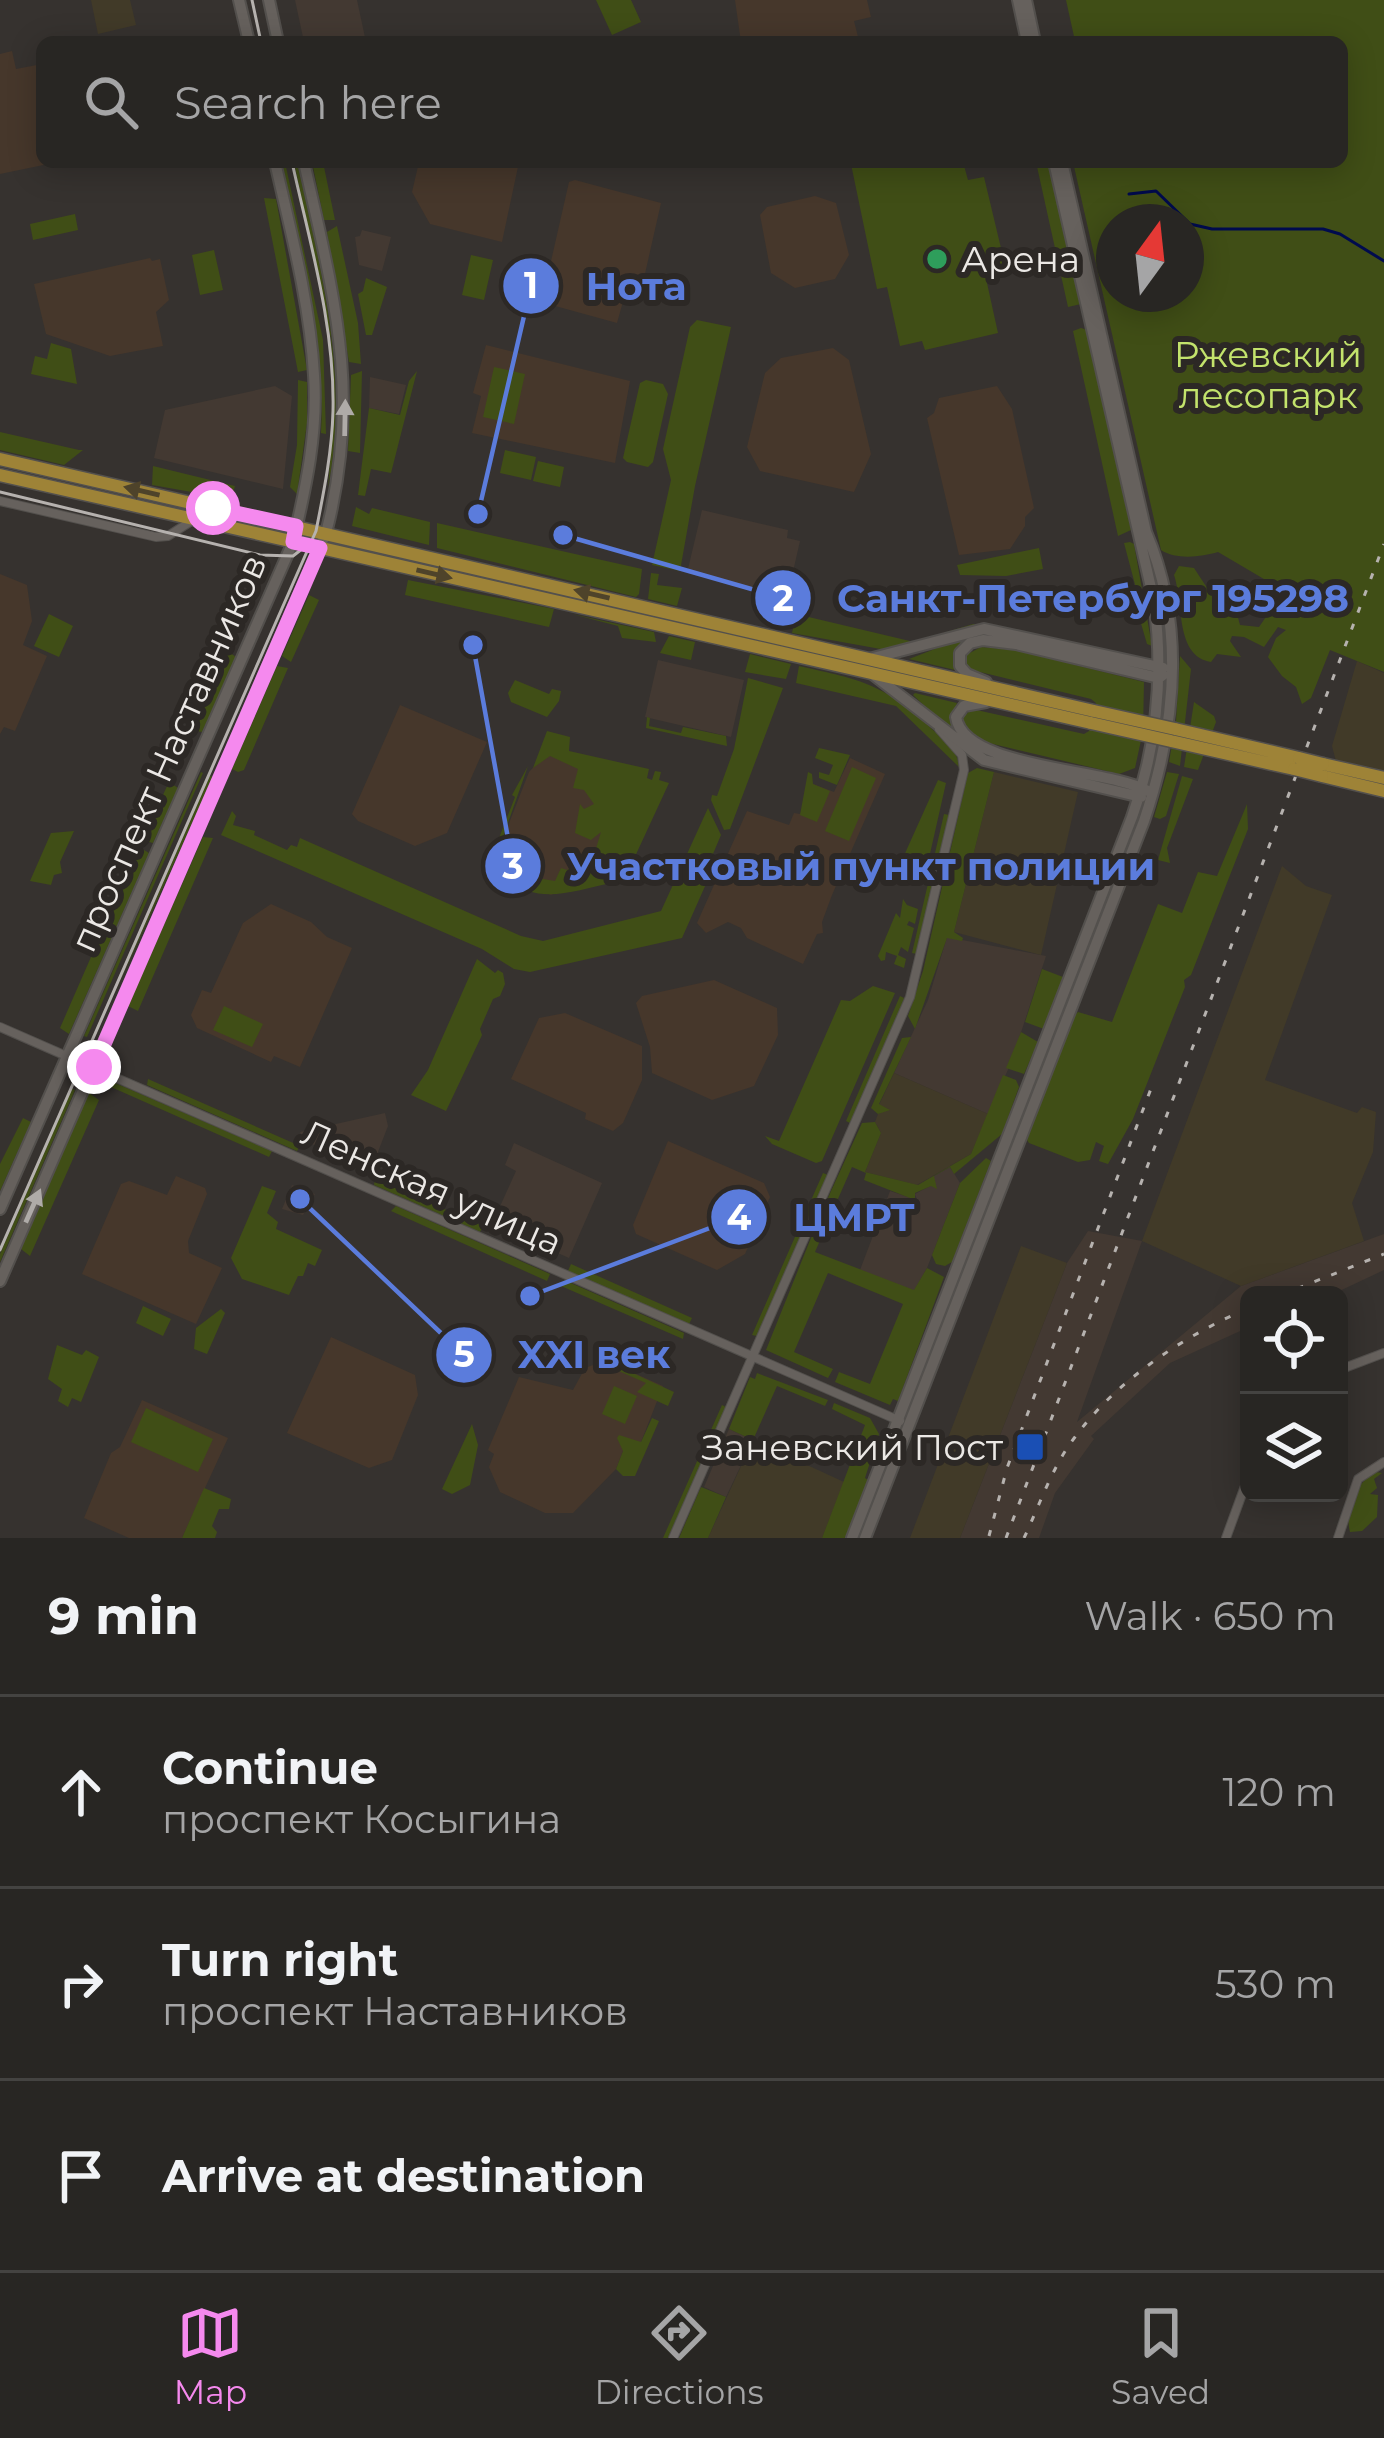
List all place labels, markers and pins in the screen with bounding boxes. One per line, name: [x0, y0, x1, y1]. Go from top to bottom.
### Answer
place label: Арена: [961, 237, 1080, 281]
marker: Арена: [924, 246, 950, 272]
callout: Нота: [501, 248, 710, 323]
callout: Санкт-Петербург 195298: [753, 561, 1373, 636]
callout: Участковый пункт полиции: [483, 829, 1179, 904]
callout: ЦМРТ: [709, 1180, 939, 1255]
callout: XXI век: [434, 1317, 694, 1392]
place label: Заневский Пост: [702, 1425, 1003, 1469]
marker: Заневский Пост: [1014, 1431, 1046, 1463]

